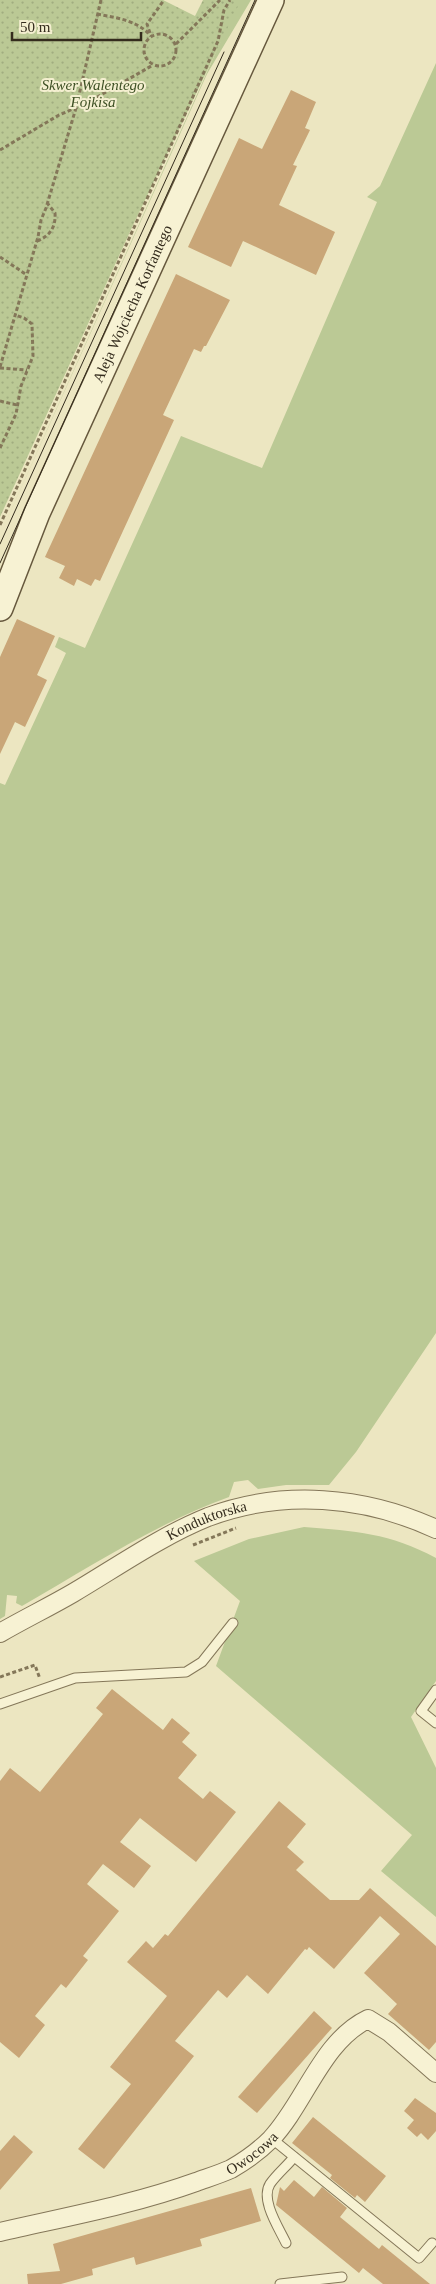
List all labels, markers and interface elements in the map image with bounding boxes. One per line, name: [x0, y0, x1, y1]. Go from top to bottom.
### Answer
scale bar: [12, 10, 141, 42]
text: 50 m: [20, 19, 51, 35]
park label: Skwer Walentego Fojkisa: [41, 77, 145, 110]
street label: Aleja Wojciecha Korfantego: [90, 223, 175, 385]
street label: Konduktorska: [164, 1498, 249, 1543]
street label: Owocowa: [223, 2129, 282, 2178]

